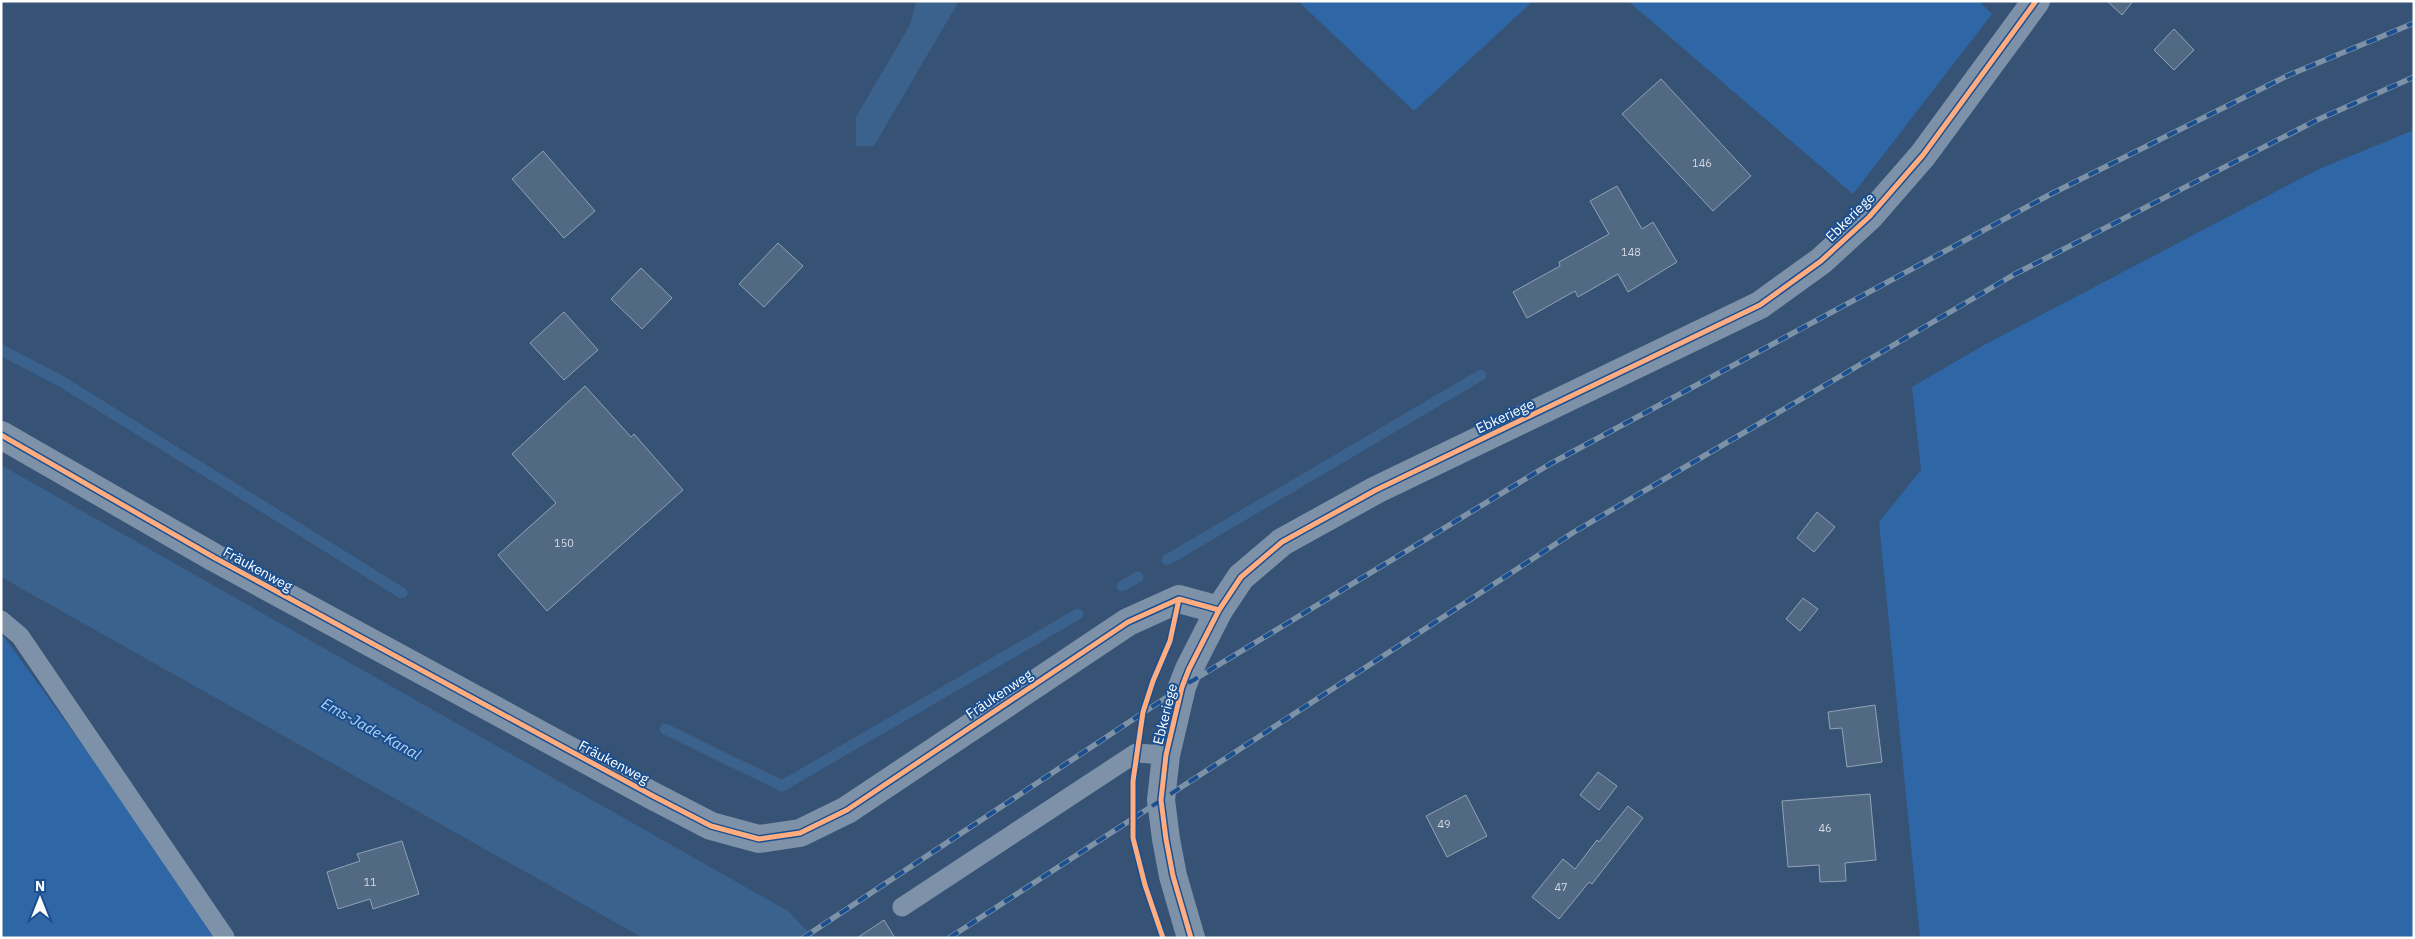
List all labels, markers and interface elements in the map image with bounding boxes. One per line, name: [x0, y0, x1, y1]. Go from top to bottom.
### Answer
house number: 146: [1692, 156, 1712, 170]
street label: Ebkeriege: [1822, 188, 1879, 245]
house number: 148: [1621, 245, 1641, 259]
street label: Ebkeriege: [1473, 395, 1537, 437]
house number: 150: [554, 536, 574, 550]
street label: Fräukenweg: [220, 543, 296, 596]
street label: Fräukenweg: [962, 665, 1036, 723]
street label: Ebkeriege: [1149, 681, 1181, 746]
water label: Ems-Jade-Kanal: [318, 693, 424, 764]
street label: Fräukenweg: [576, 736, 653, 788]
house number: 49: [1437, 817, 1451, 831]
house number: 46: [1818, 821, 1832, 835]
north arrow: [15, 874, 65, 924]
house number: 11: [363, 875, 377, 889]
text: N: [35, 877, 45, 895]
house number: 47: [1554, 880, 1568, 894]

